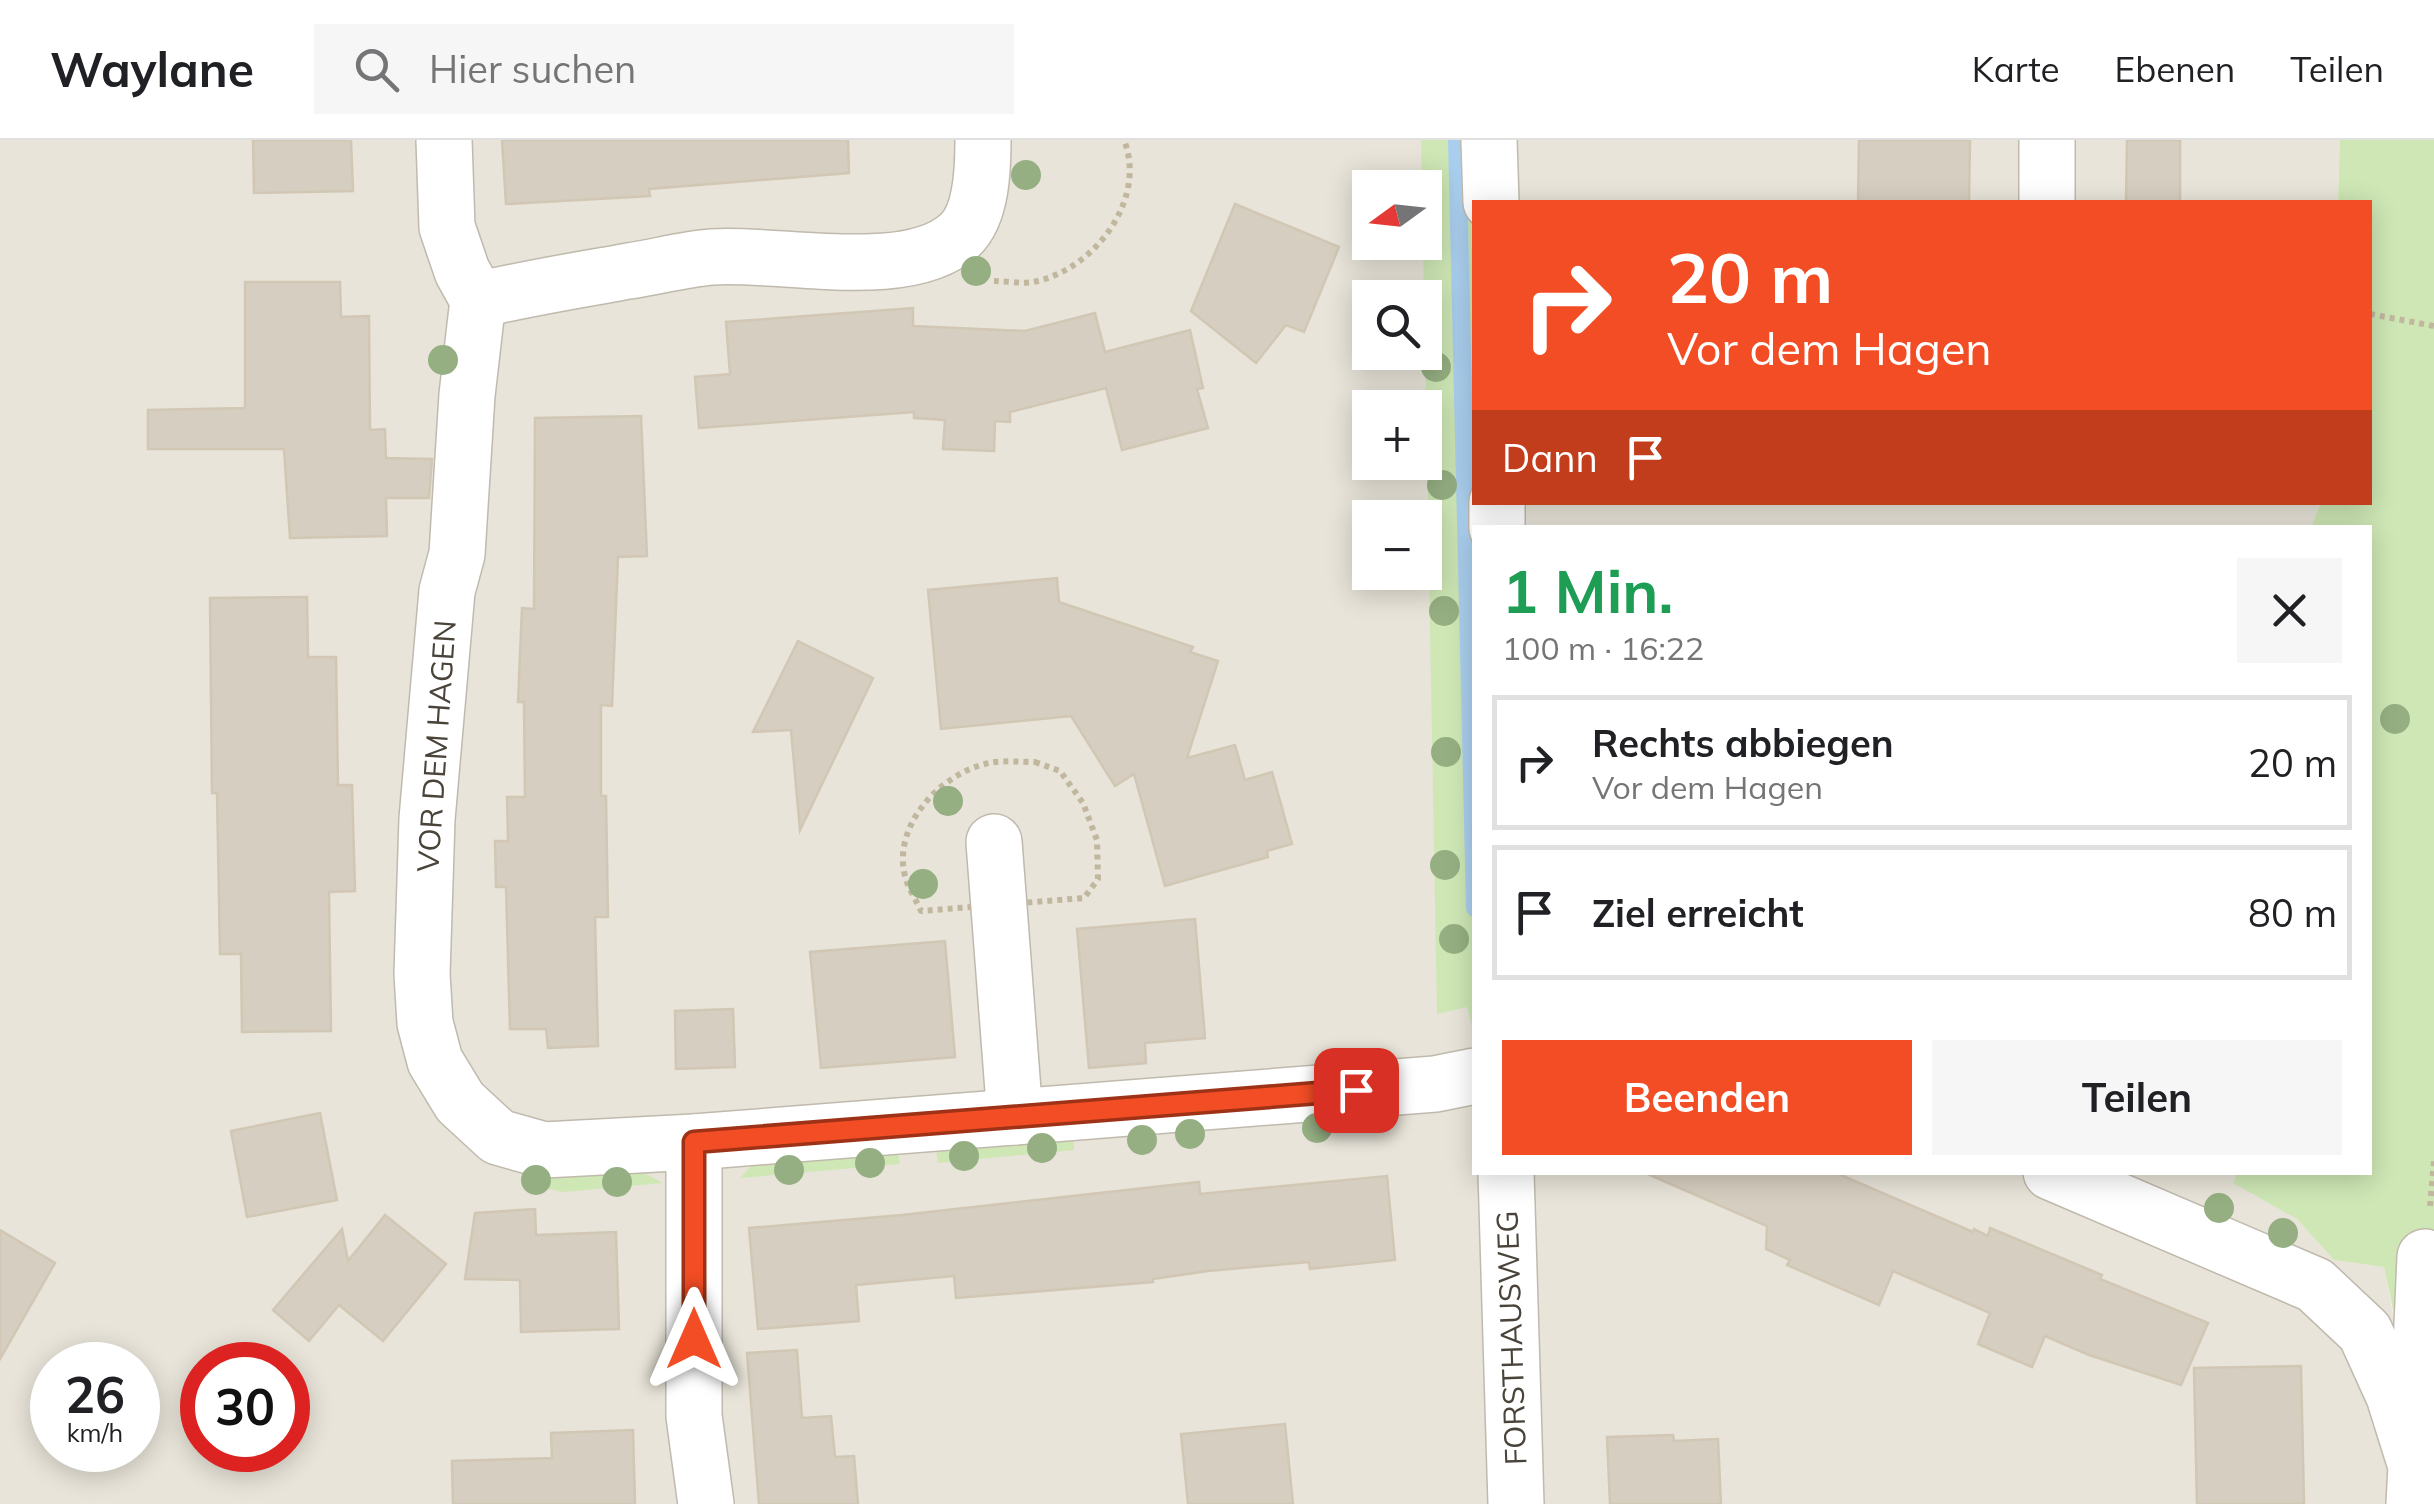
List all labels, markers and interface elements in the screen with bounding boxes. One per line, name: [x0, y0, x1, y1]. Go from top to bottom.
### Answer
search box: [314, 24, 1014, 114]
text: Waylane: [50, 39, 254, 99]
icon: search: [349, 42, 404, 97]
text: Hier suchen: [429, 45, 636, 93]
text: Karte: [1972, 47, 2060, 91]
text: Ebenen: [2115, 47, 2235, 91]
text: Teilen: [2290, 47, 2384, 91]
north arrow: [1352, 170, 1442, 260]
map controls: [1352, 170, 1442, 590]
text: 20 m: [1667, 233, 1833, 321]
icon: right: [1502, 240, 1632, 370]
button: search: [1352, 280, 1442, 370]
text: Vor dem Hagen: [1667, 320, 1992, 376]
button: +: [1352, 390, 1442, 480]
icon: arrive: [1618, 430, 1673, 485]
text: Dann: [1502, 434, 1598, 482]
button: −: [1352, 500, 1442, 590]
text: 1 Min.: [1502, 553, 1673, 628]
button: close: [2237, 558, 2342, 663]
street label: VOR DEM HAGEN: [408, 619, 464, 873]
text: 100 m · 16:22: [1502, 628, 1704, 668]
text: Rechts abbiegen: [1592, 719, 1894, 767]
icon: right: [1507, 735, 1562, 790]
text: 20 m: [2248, 739, 2337, 787]
text: Vor dem Hagen: [1592, 767, 1823, 807]
icon: arrive: [1507, 885, 1562, 940]
text: Ziel erreicht: [1592, 889, 1804, 937]
text: 80 m: [2248, 889, 2337, 937]
button: Beenden: [1502, 1040, 1912, 1155]
button: Teilen: [1932, 1040, 2342, 1155]
pin: [1314, 1048, 1399, 1133]
icon: arrive: [1329, 1063, 1384, 1118]
street label: FORSTHAUSWEG: [1488, 1210, 1534, 1466]
position arrow: [642, 1287, 746, 1391]
speed limit sign: 30: [180, 1342, 310, 1472]
text: 26: [65, 1363, 125, 1426]
text: km/h: [67, 1417, 123, 1448]

